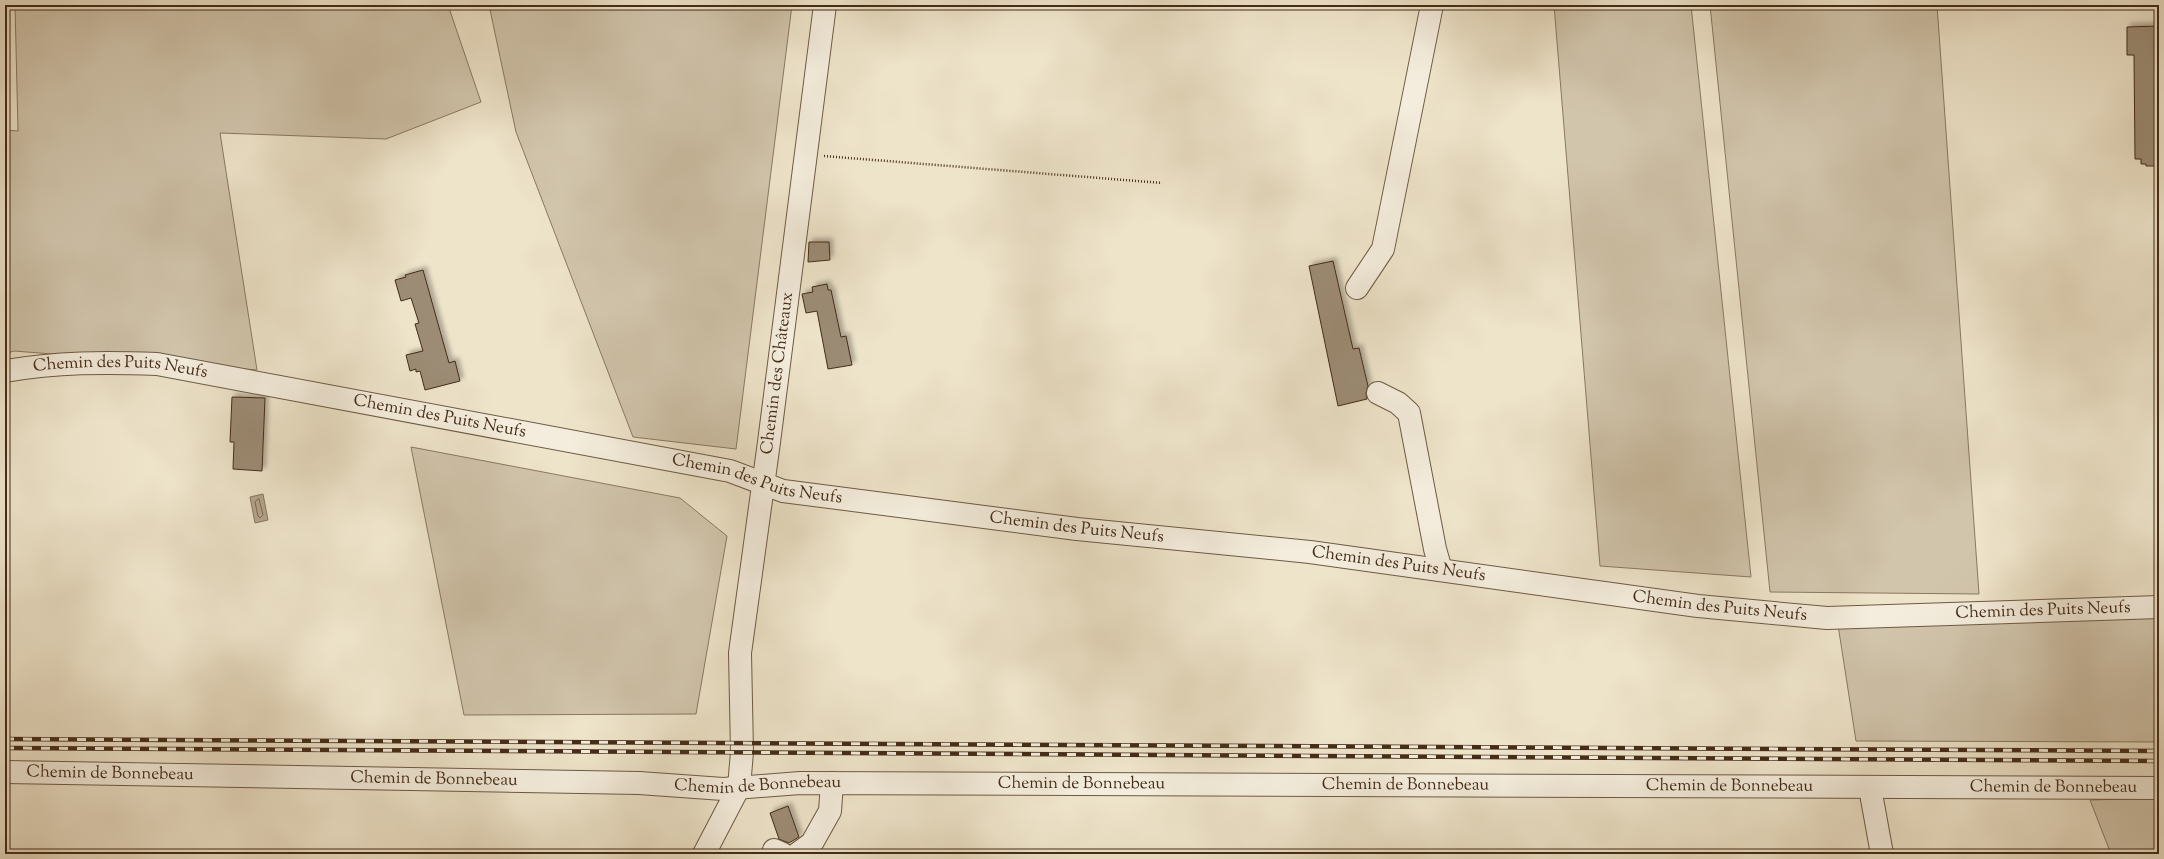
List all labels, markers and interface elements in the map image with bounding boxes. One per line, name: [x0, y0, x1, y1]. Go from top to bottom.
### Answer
street label: Chemin des Châteaux: [755, 291, 800, 456]
street label: Chemin des Puits Neufs: [32, 351, 210, 385]
street label: Chemin des Puits Neufs: [351, 389, 528, 445]
street label: Chemin des Puits Neufs: [670, 448, 844, 511]
street label: Chemin des Puits Neufs: [988, 506, 1165, 550]
street label: Chemin des Puits Neufs: [1310, 540, 1487, 588]
street label: Chemin des Puits Neufs: [1631, 585, 1808, 628]
street label: Chemin des Puits Neufs: [1955, 596, 2131, 626]
street label: Chemin de Bonnebeau: [26, 760, 194, 787]
street label: Chemin de Bonnebeau: [350, 766, 518, 793]
street label: Chemin de Bonnebeau: [673, 771, 841, 801]
street label: Chemin de Bonnebeau: [998, 772, 1165, 796]
street label: Chemin de Bonnebeau: [1322, 773, 1489, 798]
street label: Chemin de Bonnebeau: [1646, 774, 1813, 799]
street label: Chemin de Bonnebeau: [1970, 775, 2137, 800]

